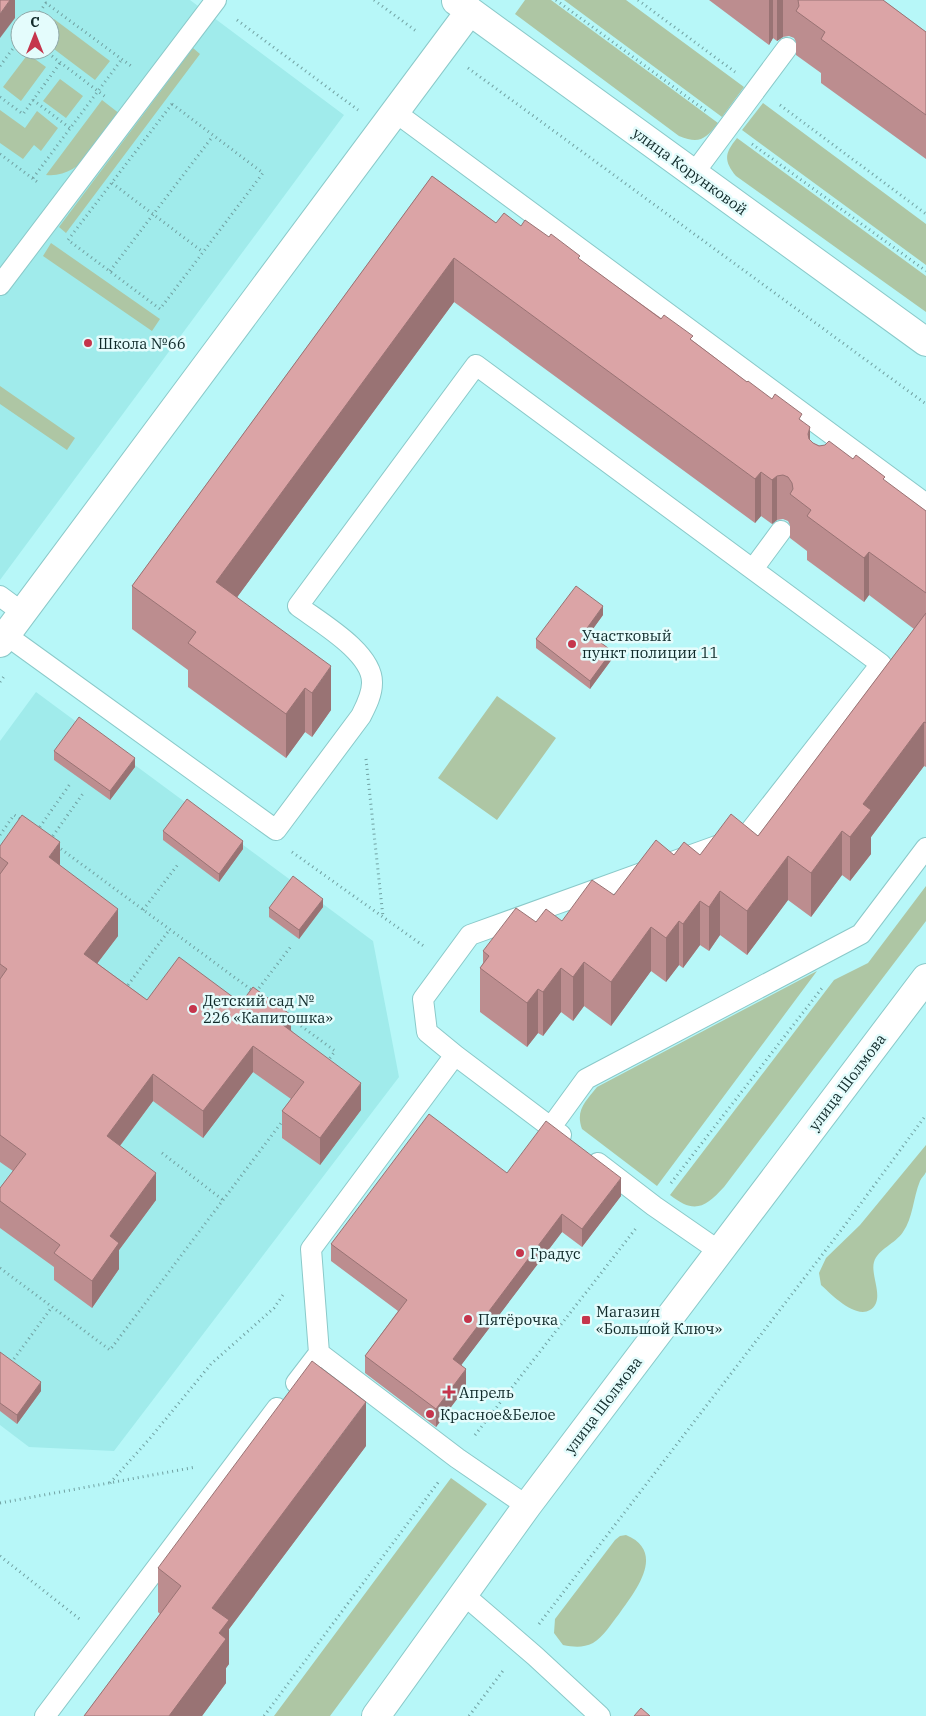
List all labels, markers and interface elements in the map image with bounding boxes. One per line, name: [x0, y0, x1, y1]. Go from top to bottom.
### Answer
north arrow: [10, 10, 60, 60]
text: С: [30, 13, 40, 31]
street label: улица Корунковой: [629, 123, 751, 219]
place label: Школа №66: [98, 334, 186, 353]
marker: Школа №66: [82, 337, 94, 349]
place label: Участковый пункт полиции 11: [582, 626, 718, 662]
marker: Участковый пункт полиции 11: [566, 638, 578, 650]
place label: Детский сад № 226 «Капитошка»: [203, 991, 333, 1027]
marker: Детский сад № 226 «Капитошка»: [187, 1003, 199, 1015]
street label: улица Шолмова: [804, 1030, 890, 1134]
place label: Градус: [530, 1244, 581, 1263]
marker: Градус: [514, 1247, 526, 1259]
place label: Магазин «Большой Ключ»: [596, 1302, 723, 1338]
place label: Пятёрочка: [478, 1310, 558, 1329]
marker: Пятёрочка: [462, 1313, 474, 1325]
marker: Магазин «Большой Ключ»: [580, 1314, 592, 1326]
street label: улица Шолмова: [560, 1353, 646, 1457]
place label: Апрель: [459, 1383, 514, 1402]
marker: Апрель: [443, 1386, 455, 1398]
place label: Красное&Белое: [440, 1405, 556, 1424]
marker: Красное&Белое: [424, 1408, 436, 1420]

